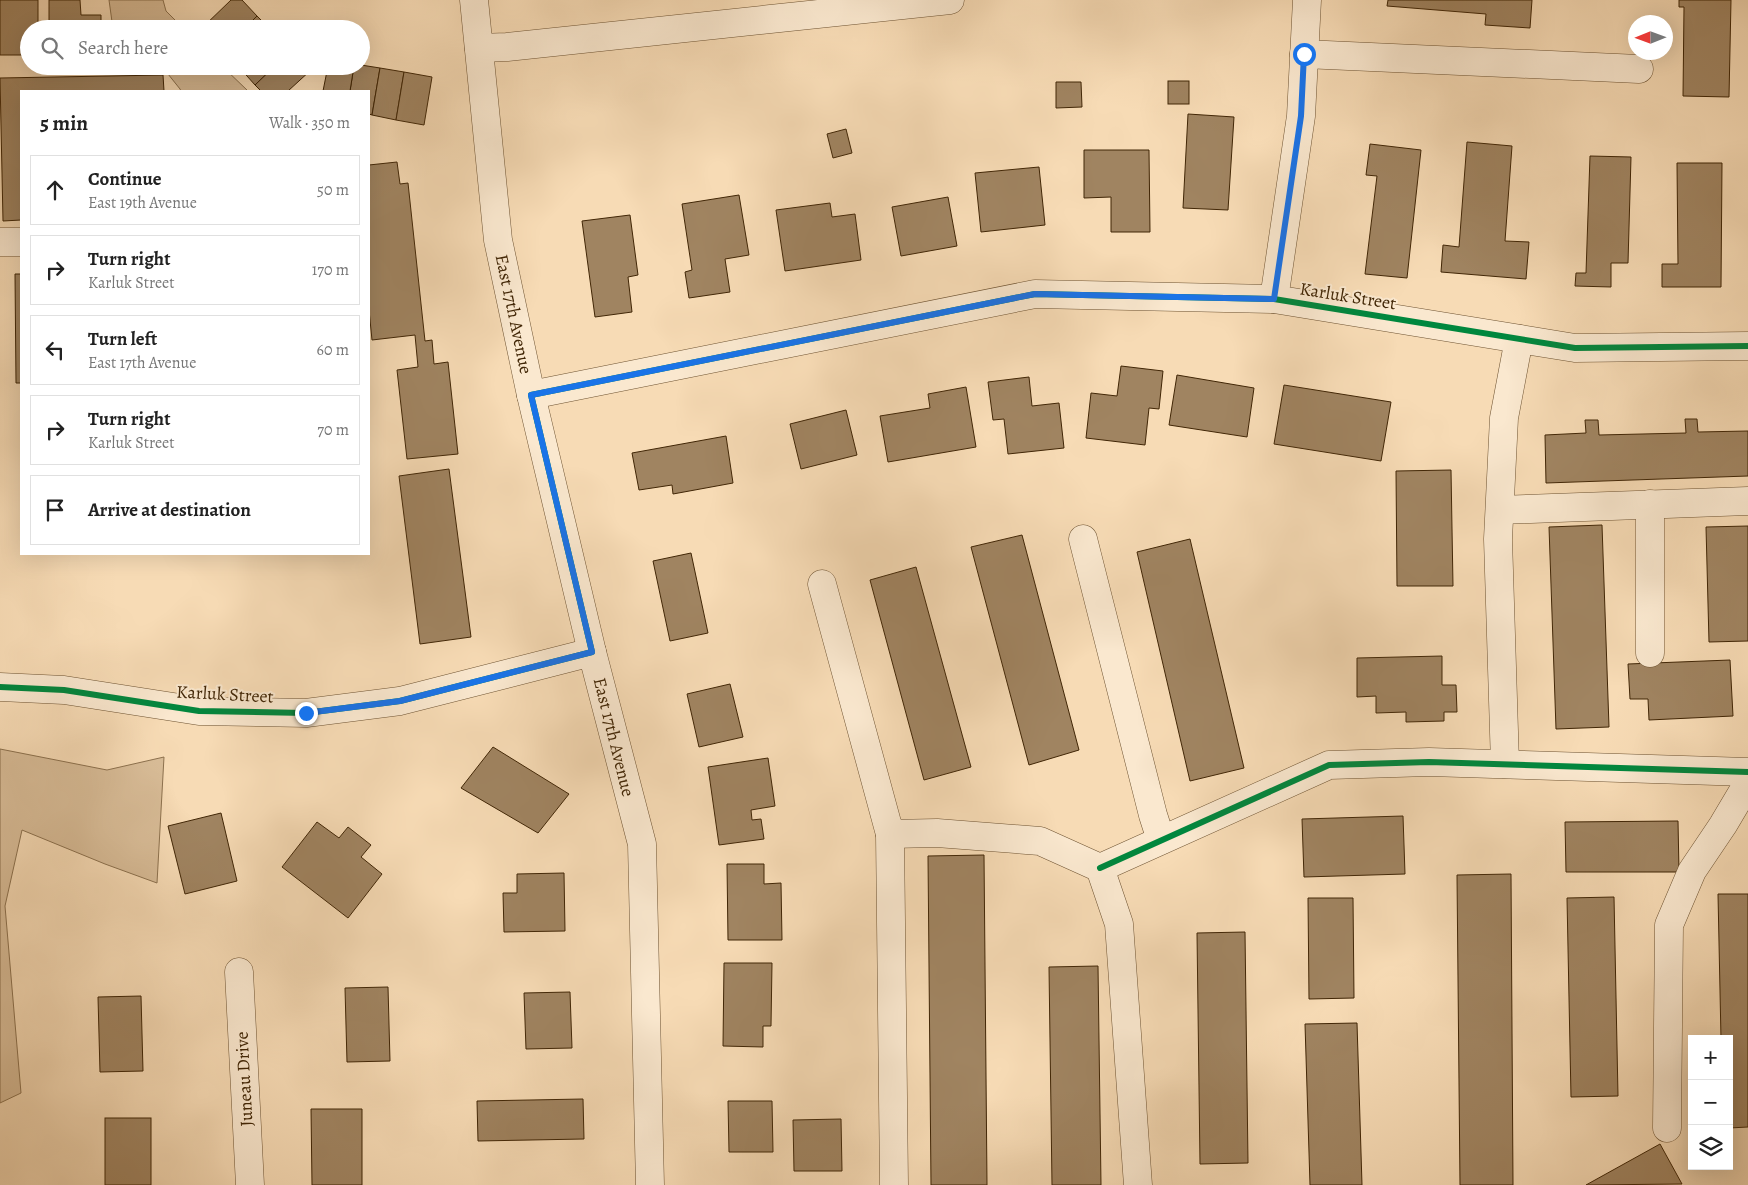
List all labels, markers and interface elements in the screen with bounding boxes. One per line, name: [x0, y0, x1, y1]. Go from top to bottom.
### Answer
north arrow: [1628, 15, 1673, 60]
search box: [20, 20, 370, 75]
icon: search: [38, 34, 66, 62]
text: Search here: [78, 35, 168, 61]
route start: [1293, 43, 1316, 66]
text: 5 min: [40, 109, 88, 137]
text: Walk · 350 m: [269, 112, 350, 134]
text: Continue: [88, 166, 162, 192]
icon: ahead: [41, 176, 69, 204]
text: 50 m: [317, 179, 349, 201]
text: East 19th Avenue: [88, 192, 197, 214]
text: Turn right: [88, 246, 170, 272]
street label: East 17th Avenue: [490, 252, 538, 376]
icon: right: [41, 256, 69, 284]
text: 170 m: [312, 259, 349, 281]
text: Karluk Street: [88, 272, 175, 294]
street label: Karluk Street: [1298, 277, 1398, 315]
text: Turn left: [88, 326, 157, 352]
icon: left: [41, 336, 69, 364]
text: 60 m: [317, 339, 349, 361]
text: East 17th Avenue: [88, 352, 196, 374]
text: Turn right: [88, 406, 170, 432]
icon: right: [41, 416, 69, 444]
text: 70 m: [317, 419, 349, 441]
text: Karluk Street: [88, 432, 175, 454]
icon: arrive: [41, 496, 69, 524]
text: Arrive at destination: [88, 497, 251, 523]
street label: East 17th Avenue: [588, 675, 640, 799]
street label: Karluk Street: [176, 679, 274, 709]
route end: [295, 702, 318, 725]
street label: Juneau Drive: [230, 1031, 258, 1127]
map controls: [1688, 1035, 1733, 1170]
button: +: [1688, 1035, 1733, 1080]
button: −: [1688, 1080, 1733, 1125]
button: layers: [1688, 1125, 1733, 1170]

